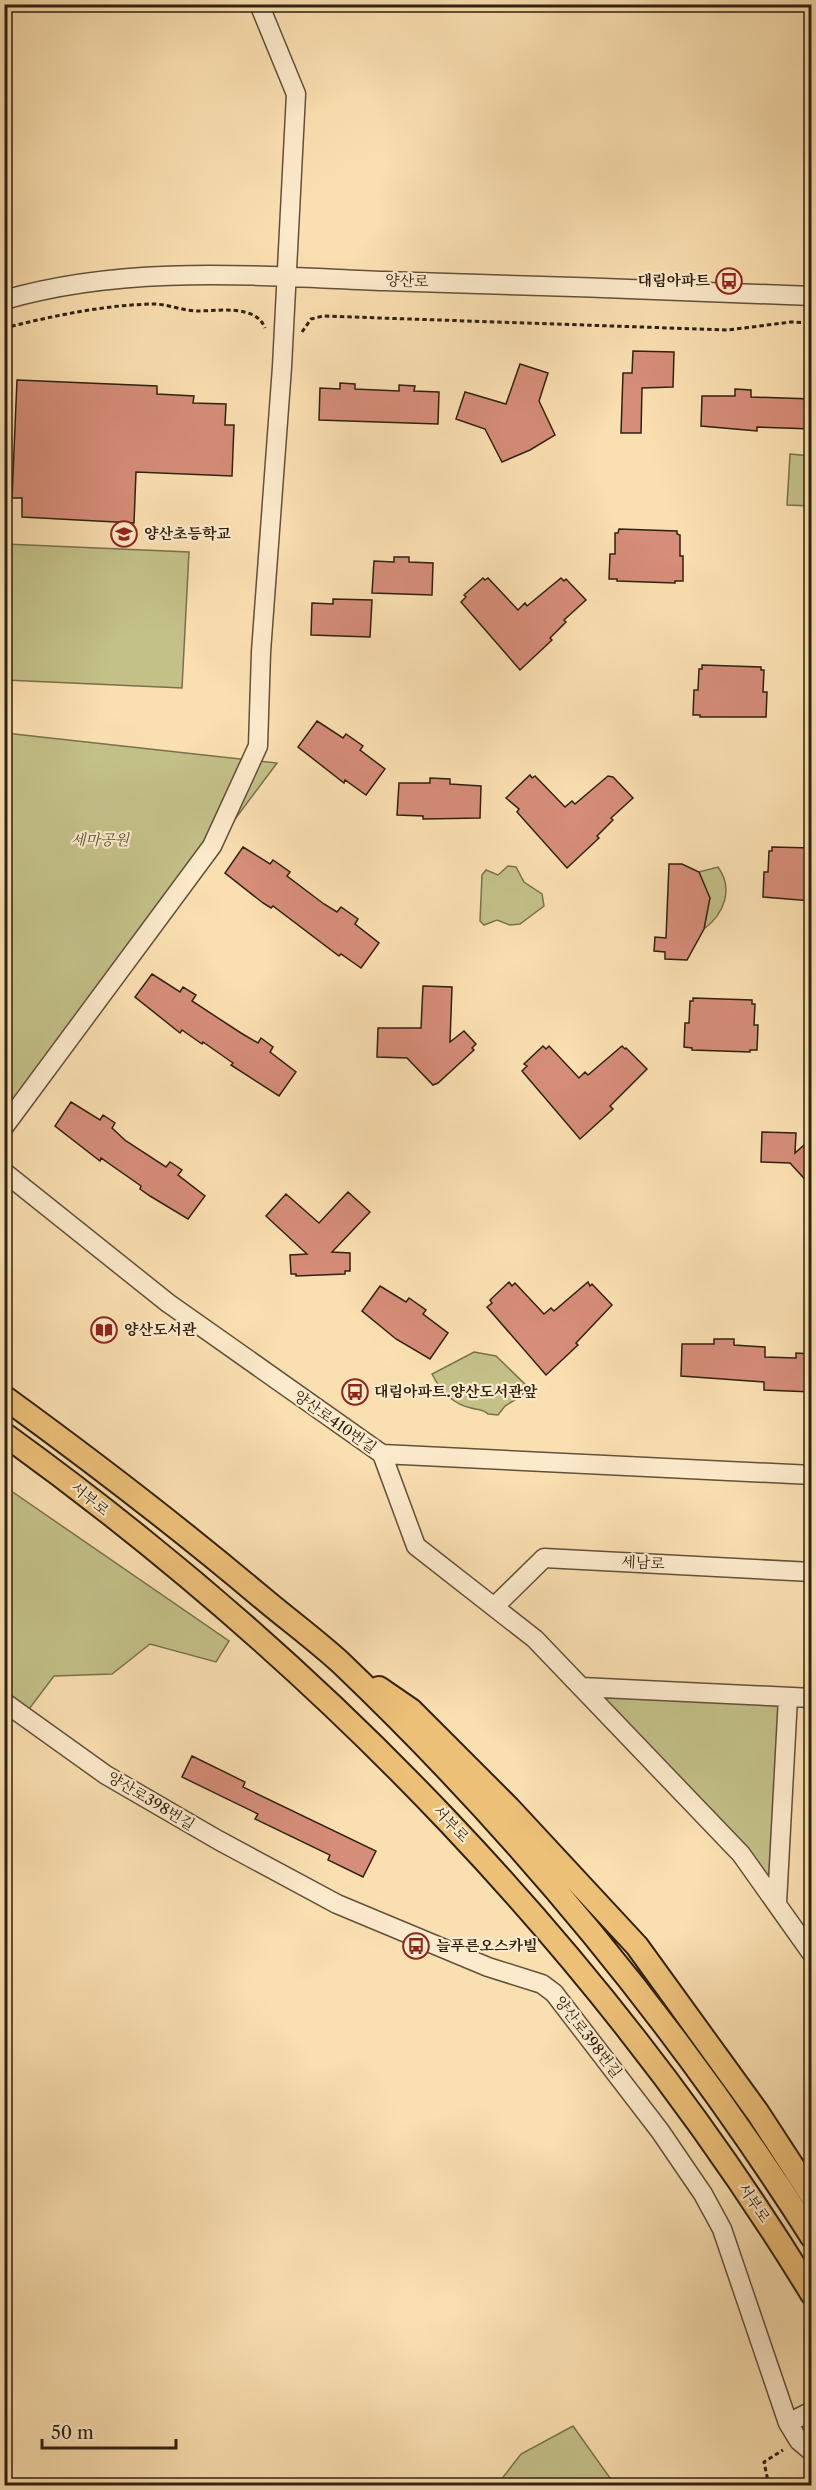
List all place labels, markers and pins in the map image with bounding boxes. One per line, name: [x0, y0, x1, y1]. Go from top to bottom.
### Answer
bus stop icon: 대림아파트: [714, 266, 744, 296]
place label: 대림아파트: [638, 271, 711, 290]
school or university icon: 양산초등학교: [109, 519, 139, 549]
place label: 양산초등학교: [144, 524, 231, 543]
library icon: 양산도서관: [89, 1315, 119, 1345]
place label: 양산도서관: [124, 1320, 197, 1339]
bus stop icon: 대림아파트.양산도서관앞: [340, 1377, 370, 1407]
place label: 대림아파트.양산도서관앞: [374, 1382, 538, 1401]
bus stop icon: 늘푸른오스카빌: [401, 1931, 431, 1961]
place label: 늘푸른오스카빌: [436, 1936, 537, 1955]

